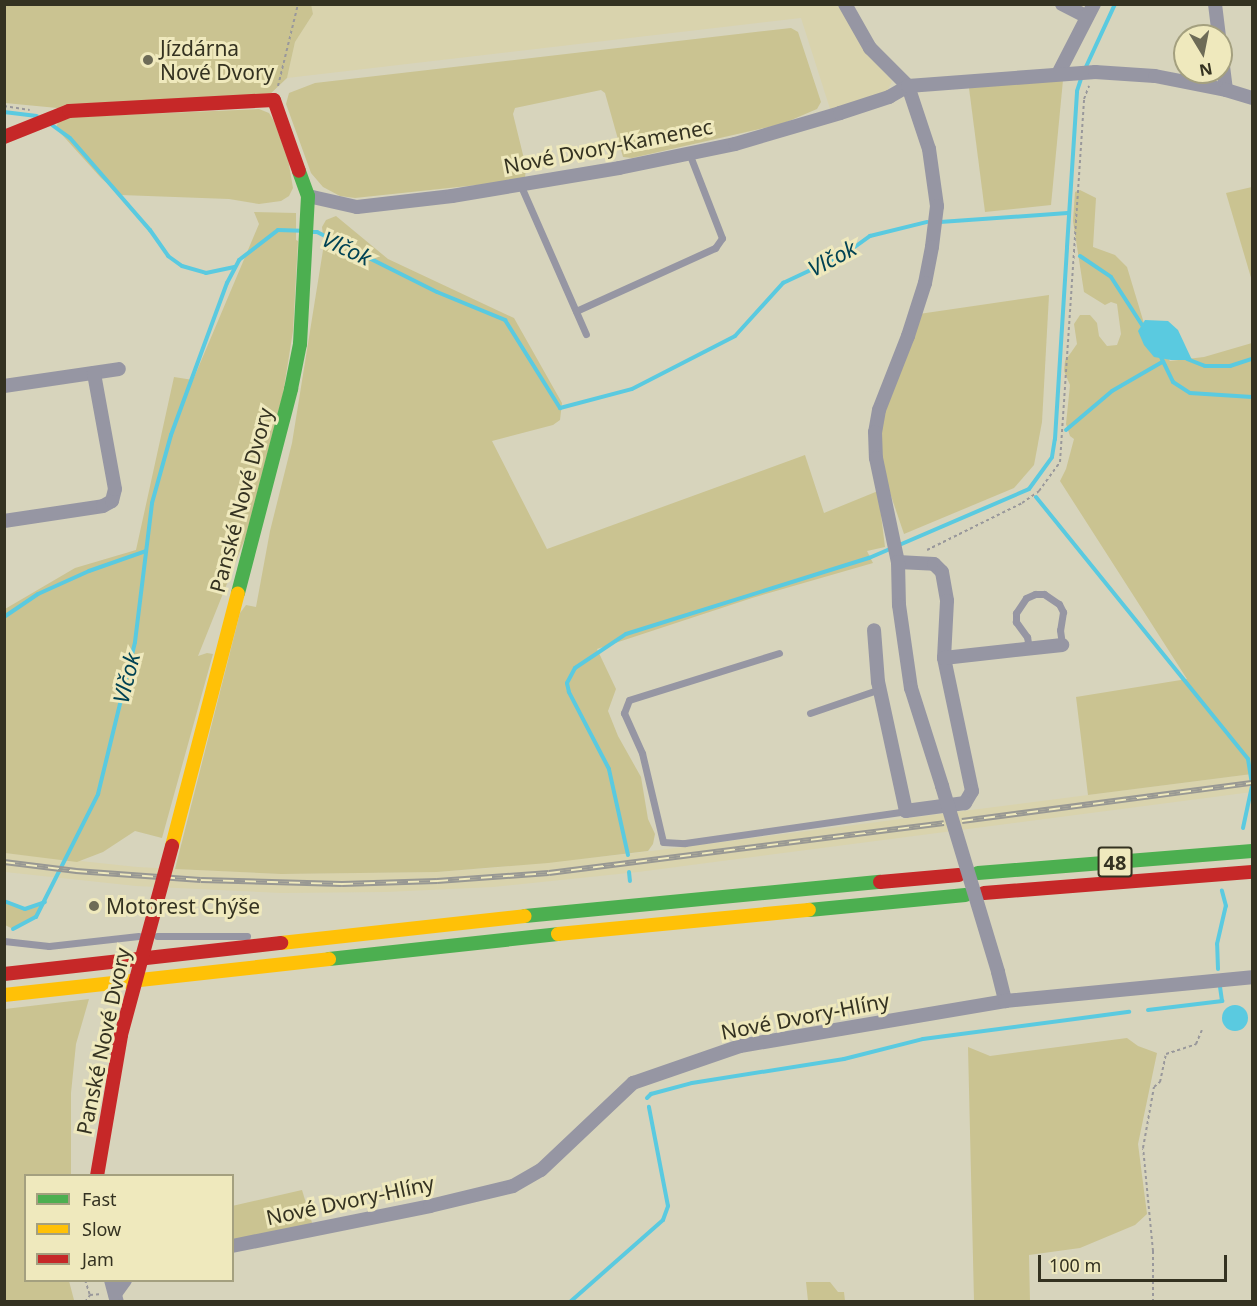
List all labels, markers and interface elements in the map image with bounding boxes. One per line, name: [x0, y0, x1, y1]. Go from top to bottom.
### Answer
north arrow: [1173, 24, 1233, 84]
place label: Jízdárna Nové Dvory: [160, 35, 274, 85]
marker: Jízdárna Nové Dvory: [141, 53, 155, 67]
text: N: [1197, 58, 1214, 82]
street label: Nové Dvory-Kamenec: [501, 113, 715, 179]
water label: Vlčok: [318, 225, 376, 271]
water label: Vlčok: [803, 234, 861, 282]
street label: Panské Nové Dvory: [204, 405, 278, 595]
water label: Vlčok: [107, 650, 145, 706]
road number: 48: [1097, 845, 1133, 879]
place label: Motorest Chýše: [106, 893, 260, 919]
marker: Motorest Chýše: [87, 899, 101, 913]
street label: Panské Nové Dvory: [71, 945, 135, 1137]
street label: Nové Dvory-Hlíny: [719, 987, 891, 1045]
street label: Nové Dvory-Hlíny: [264, 1170, 436, 1230]
legend: [24, 1174, 234, 1282]
text: Fast: [82, 1187, 117, 1211]
text: Slow: [82, 1217, 121, 1241]
scale bar: [1041, 1243, 1230, 1281]
text: Jam: [82, 1247, 114, 1271]
text: 100 m: [1049, 1253, 1101, 1277]

